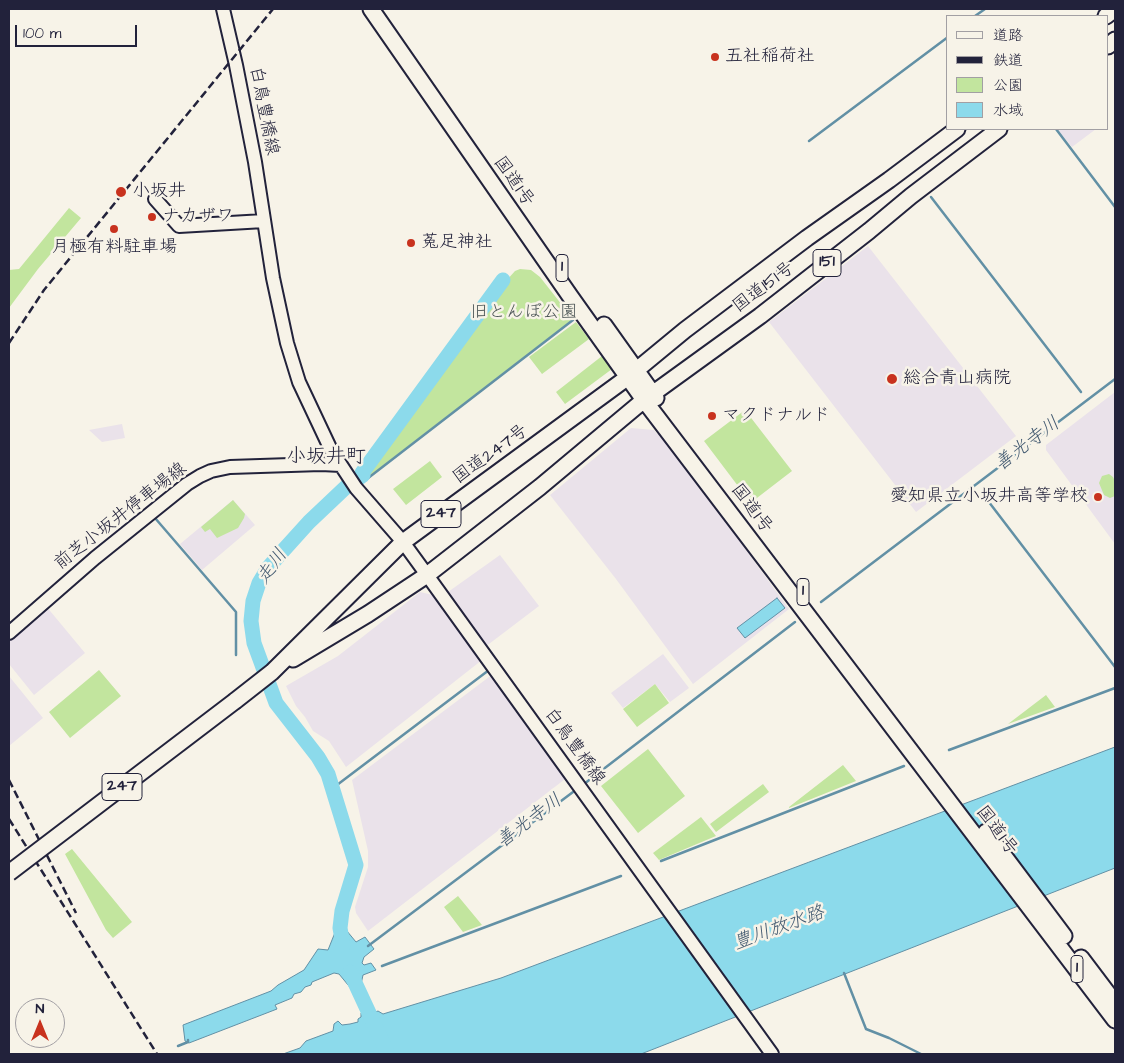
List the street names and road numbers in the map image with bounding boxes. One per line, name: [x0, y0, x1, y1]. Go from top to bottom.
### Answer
street label: 白鳥豊橋線: [244, 65, 282, 157]
street label: 国道1号: [488, 153, 538, 211]
road number: 151: [813, 250, 841, 276]
road number: 1: [556, 254, 568, 282]
street label: 国道151号: [729, 258, 799, 318]
street label: 国道247号: [449, 421, 533, 489]
street label: 前芝小坂井停車場線: [51, 459, 191, 575]
street label: 国道1号: [725, 480, 777, 538]
road number: 247: [421, 500, 461, 528]
road number: 1: [797, 578, 809, 606]
street label: 白鳥豊橋線: [539, 704, 609, 790]
road number: 247: [102, 774, 142, 800]
street label: 国道1号: [970, 802, 1022, 860]
road number: 1: [1071, 956, 1083, 982]

